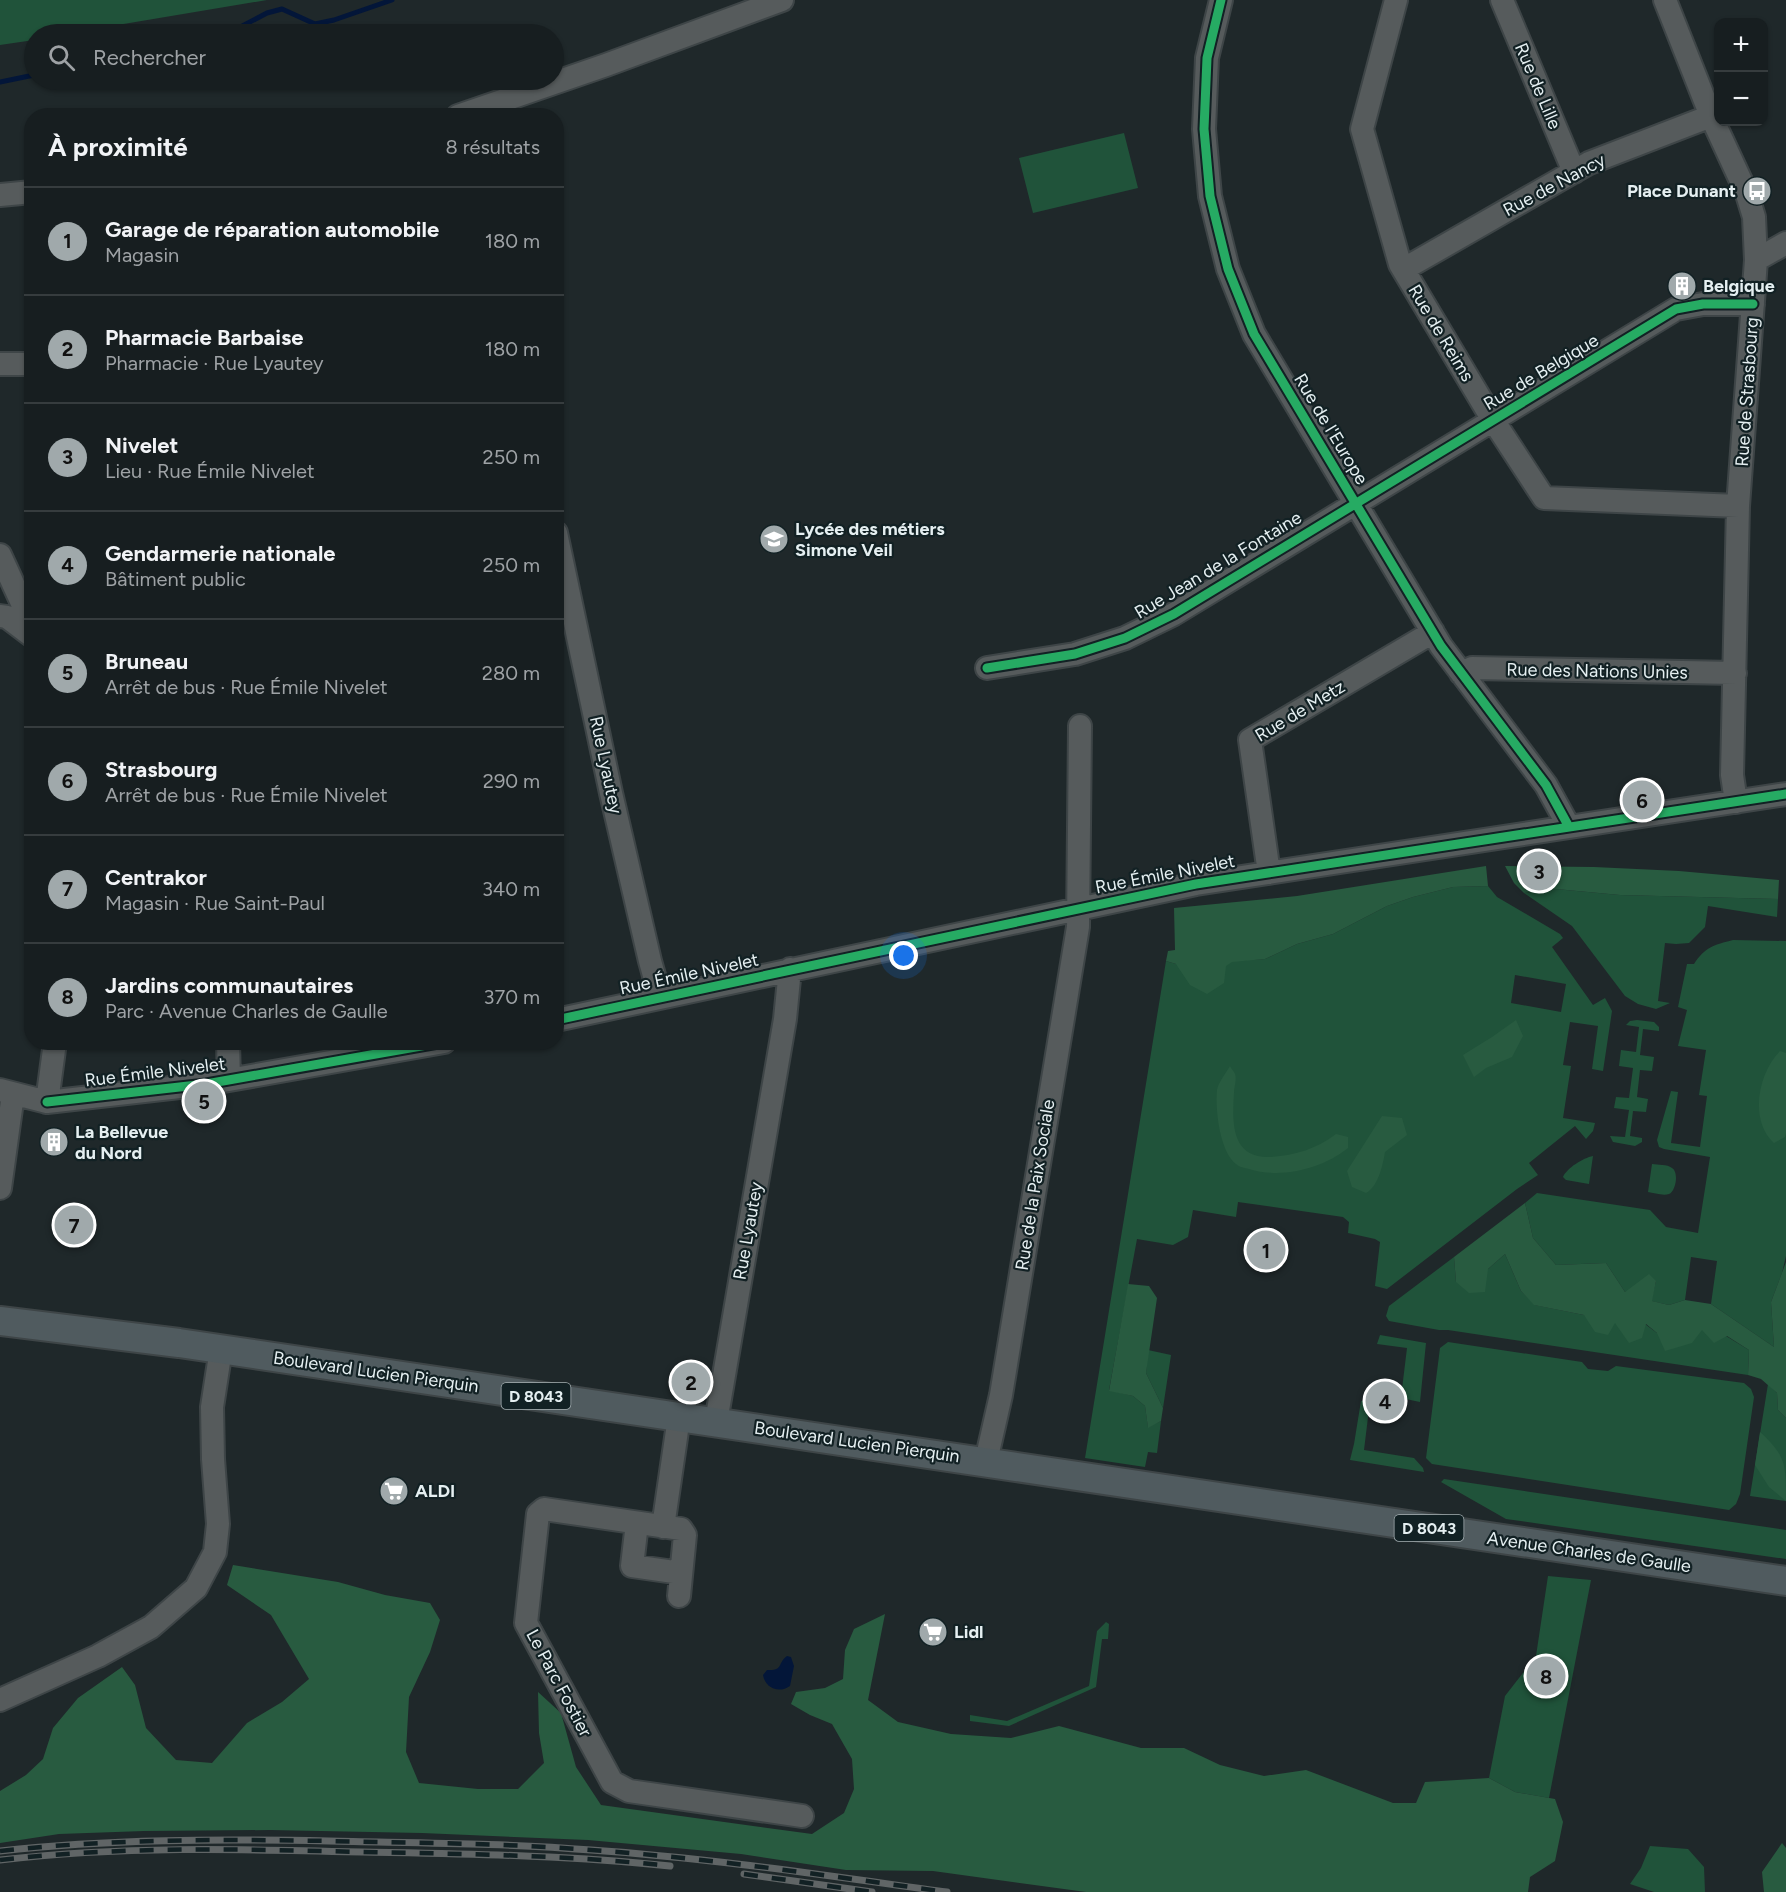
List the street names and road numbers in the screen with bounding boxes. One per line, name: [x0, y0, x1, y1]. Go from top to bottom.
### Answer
street label: Rue de Lille: [1510, 39, 1566, 133]
street label: Rue de Nancy: [1499, 149, 1609, 221]
street label: Rue de Reims: [1403, 280, 1479, 386]
street label: Rue de Strasbourg: [1731, 317, 1763, 467]
street label: Rue de Belgique: [1480, 329, 1603, 415]
street label: Rue de l'Europe: [1289, 369, 1373, 489]
street label: Rue Jean de la Fontaine: [1131, 506, 1306, 624]
street label: Rue des Nations Unies: [1506, 658, 1688, 684]
street label: Rue de Metz: [1251, 675, 1349, 746]
street label: Rue Lyautey: [585, 714, 627, 816]
street label: Rue Émile Nivelet: [1093, 850, 1237, 898]
street label: Rue Émile Nivelet: [617, 948, 761, 999]
street label: Rue Émile Nivelet: [83, 1052, 227, 1092]
street label: Rue de la Paix Sociale: [1011, 1098, 1059, 1272]
street label: Rue Lyautey: [729, 1180, 768, 1282]
street label: Boulevard Lucien Pierquin: [272, 1347, 480, 1397]
road number: D 8043: [502, 1383, 570, 1409]
street label: Boulevard Lucien Pierquin: [753, 1417, 961, 1467]
road number: D 8043: [1394, 1515, 1464, 1541]
street label: Avenue Charles de Gaulle: [1486, 1527, 1693, 1577]
street label: Le Parc Fostier: [521, 1625, 597, 1741]

